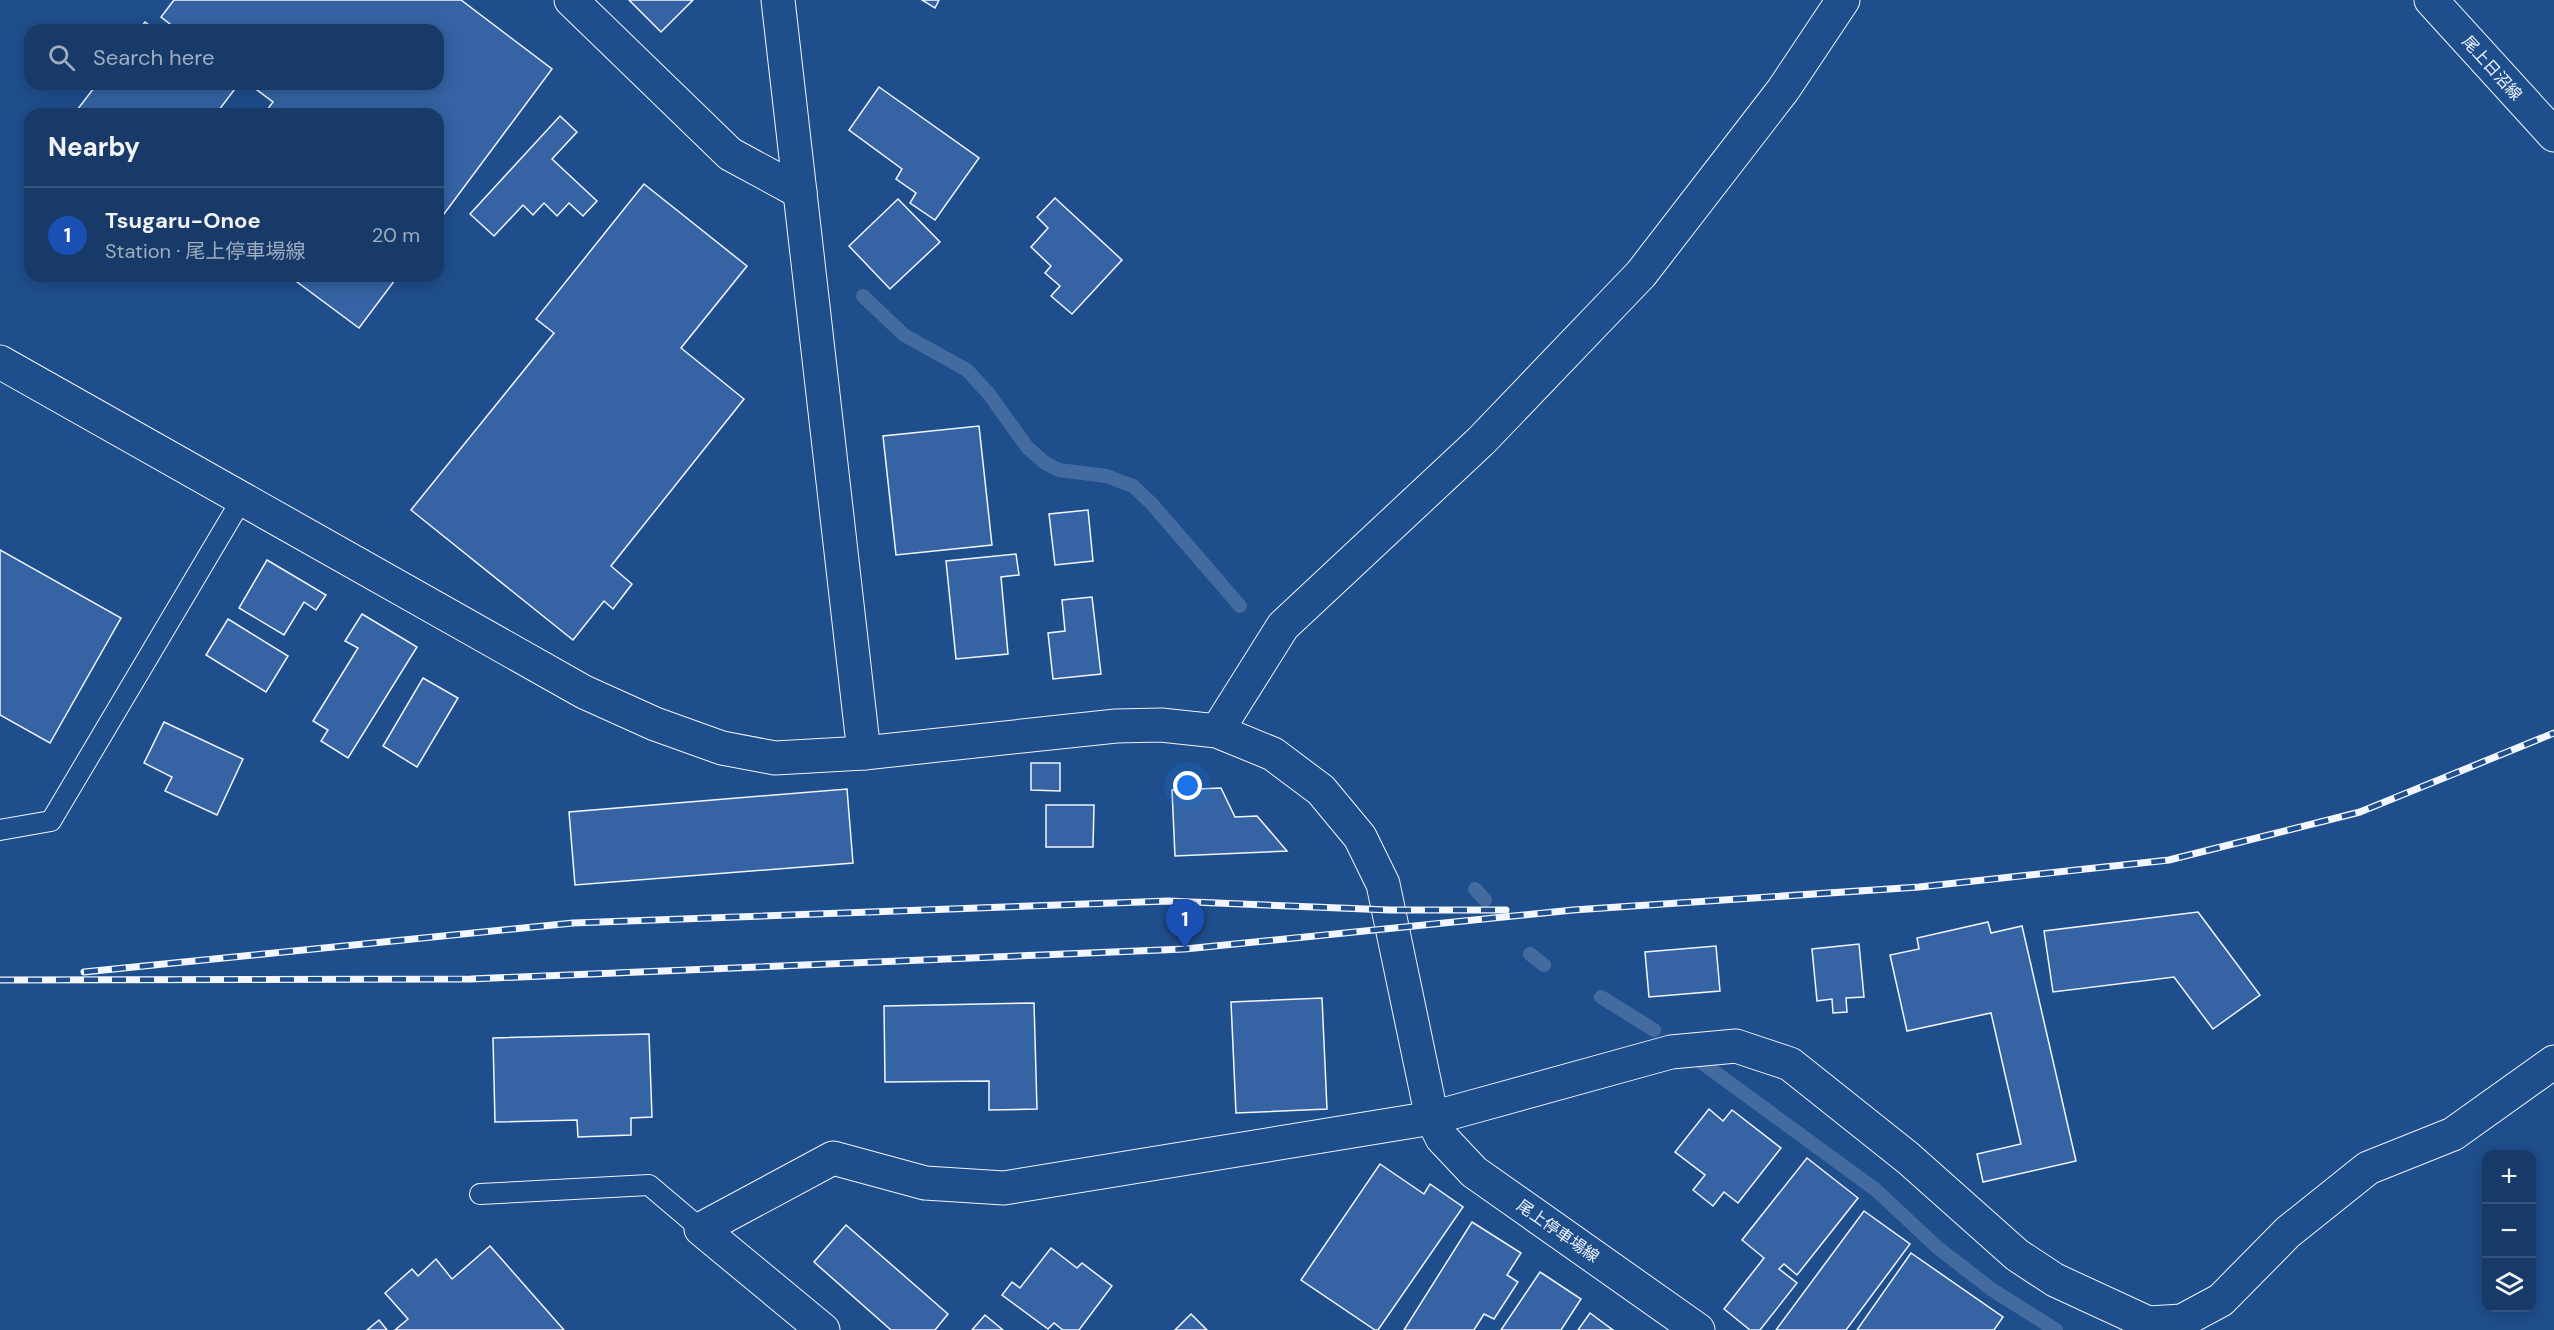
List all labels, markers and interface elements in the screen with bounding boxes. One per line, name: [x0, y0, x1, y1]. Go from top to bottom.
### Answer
search box: [24, 24, 444, 90]
street label: 尾上日沼線: [2457, 31, 2527, 105]
icon: search: [45, 41, 78, 74]
text: Search here: [93, 43, 214, 72]
text: Nearby: [48, 130, 140, 164]
text: Tsugaru-Onoe: [105, 206, 261, 235]
text: 1: [64, 222, 71, 248]
text: 20 m: [372, 222, 420, 248]
text: Station · 尾上停車場線: [105, 238, 306, 264]
your location: [1173, 771, 1202, 800]
pin: 1: [1166, 900, 1204, 949]
map controls: [2482, 1150, 2536, 1312]
button: +: [2482, 1150, 2536, 1204]
street label: 尾上停車場線: [1513, 1195, 1603, 1267]
button: −: [2482, 1204, 2536, 1258]
button: layers: [2482, 1258, 2536, 1312]

